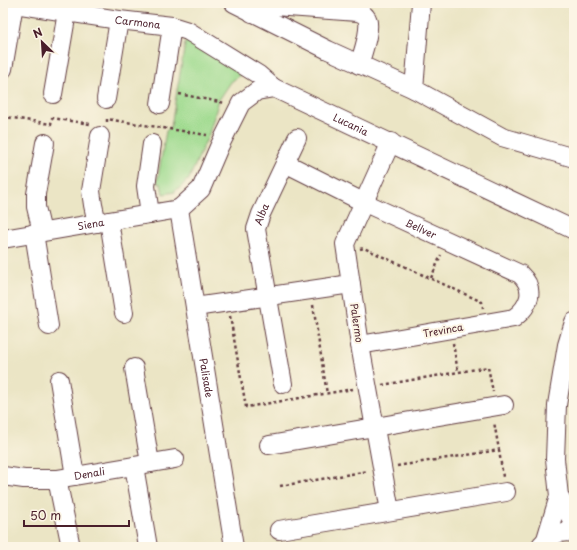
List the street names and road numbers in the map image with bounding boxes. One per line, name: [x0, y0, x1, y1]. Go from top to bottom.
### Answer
street label: Carmona: [114, 11, 162, 32]
street label: Lucania: [331, 109, 372, 139]
street label: Alba: [250, 200, 272, 227]
street label: Siena: [76, 214, 106, 233]
street label: Bellver: [403, 215, 440, 242]
street label: Palermo: [347, 302, 368, 344]
street label: Trevinca: [422, 318, 465, 340]
street label: Palisade: [196, 357, 218, 398]
street label: Denali: [73, 463, 106, 483]

